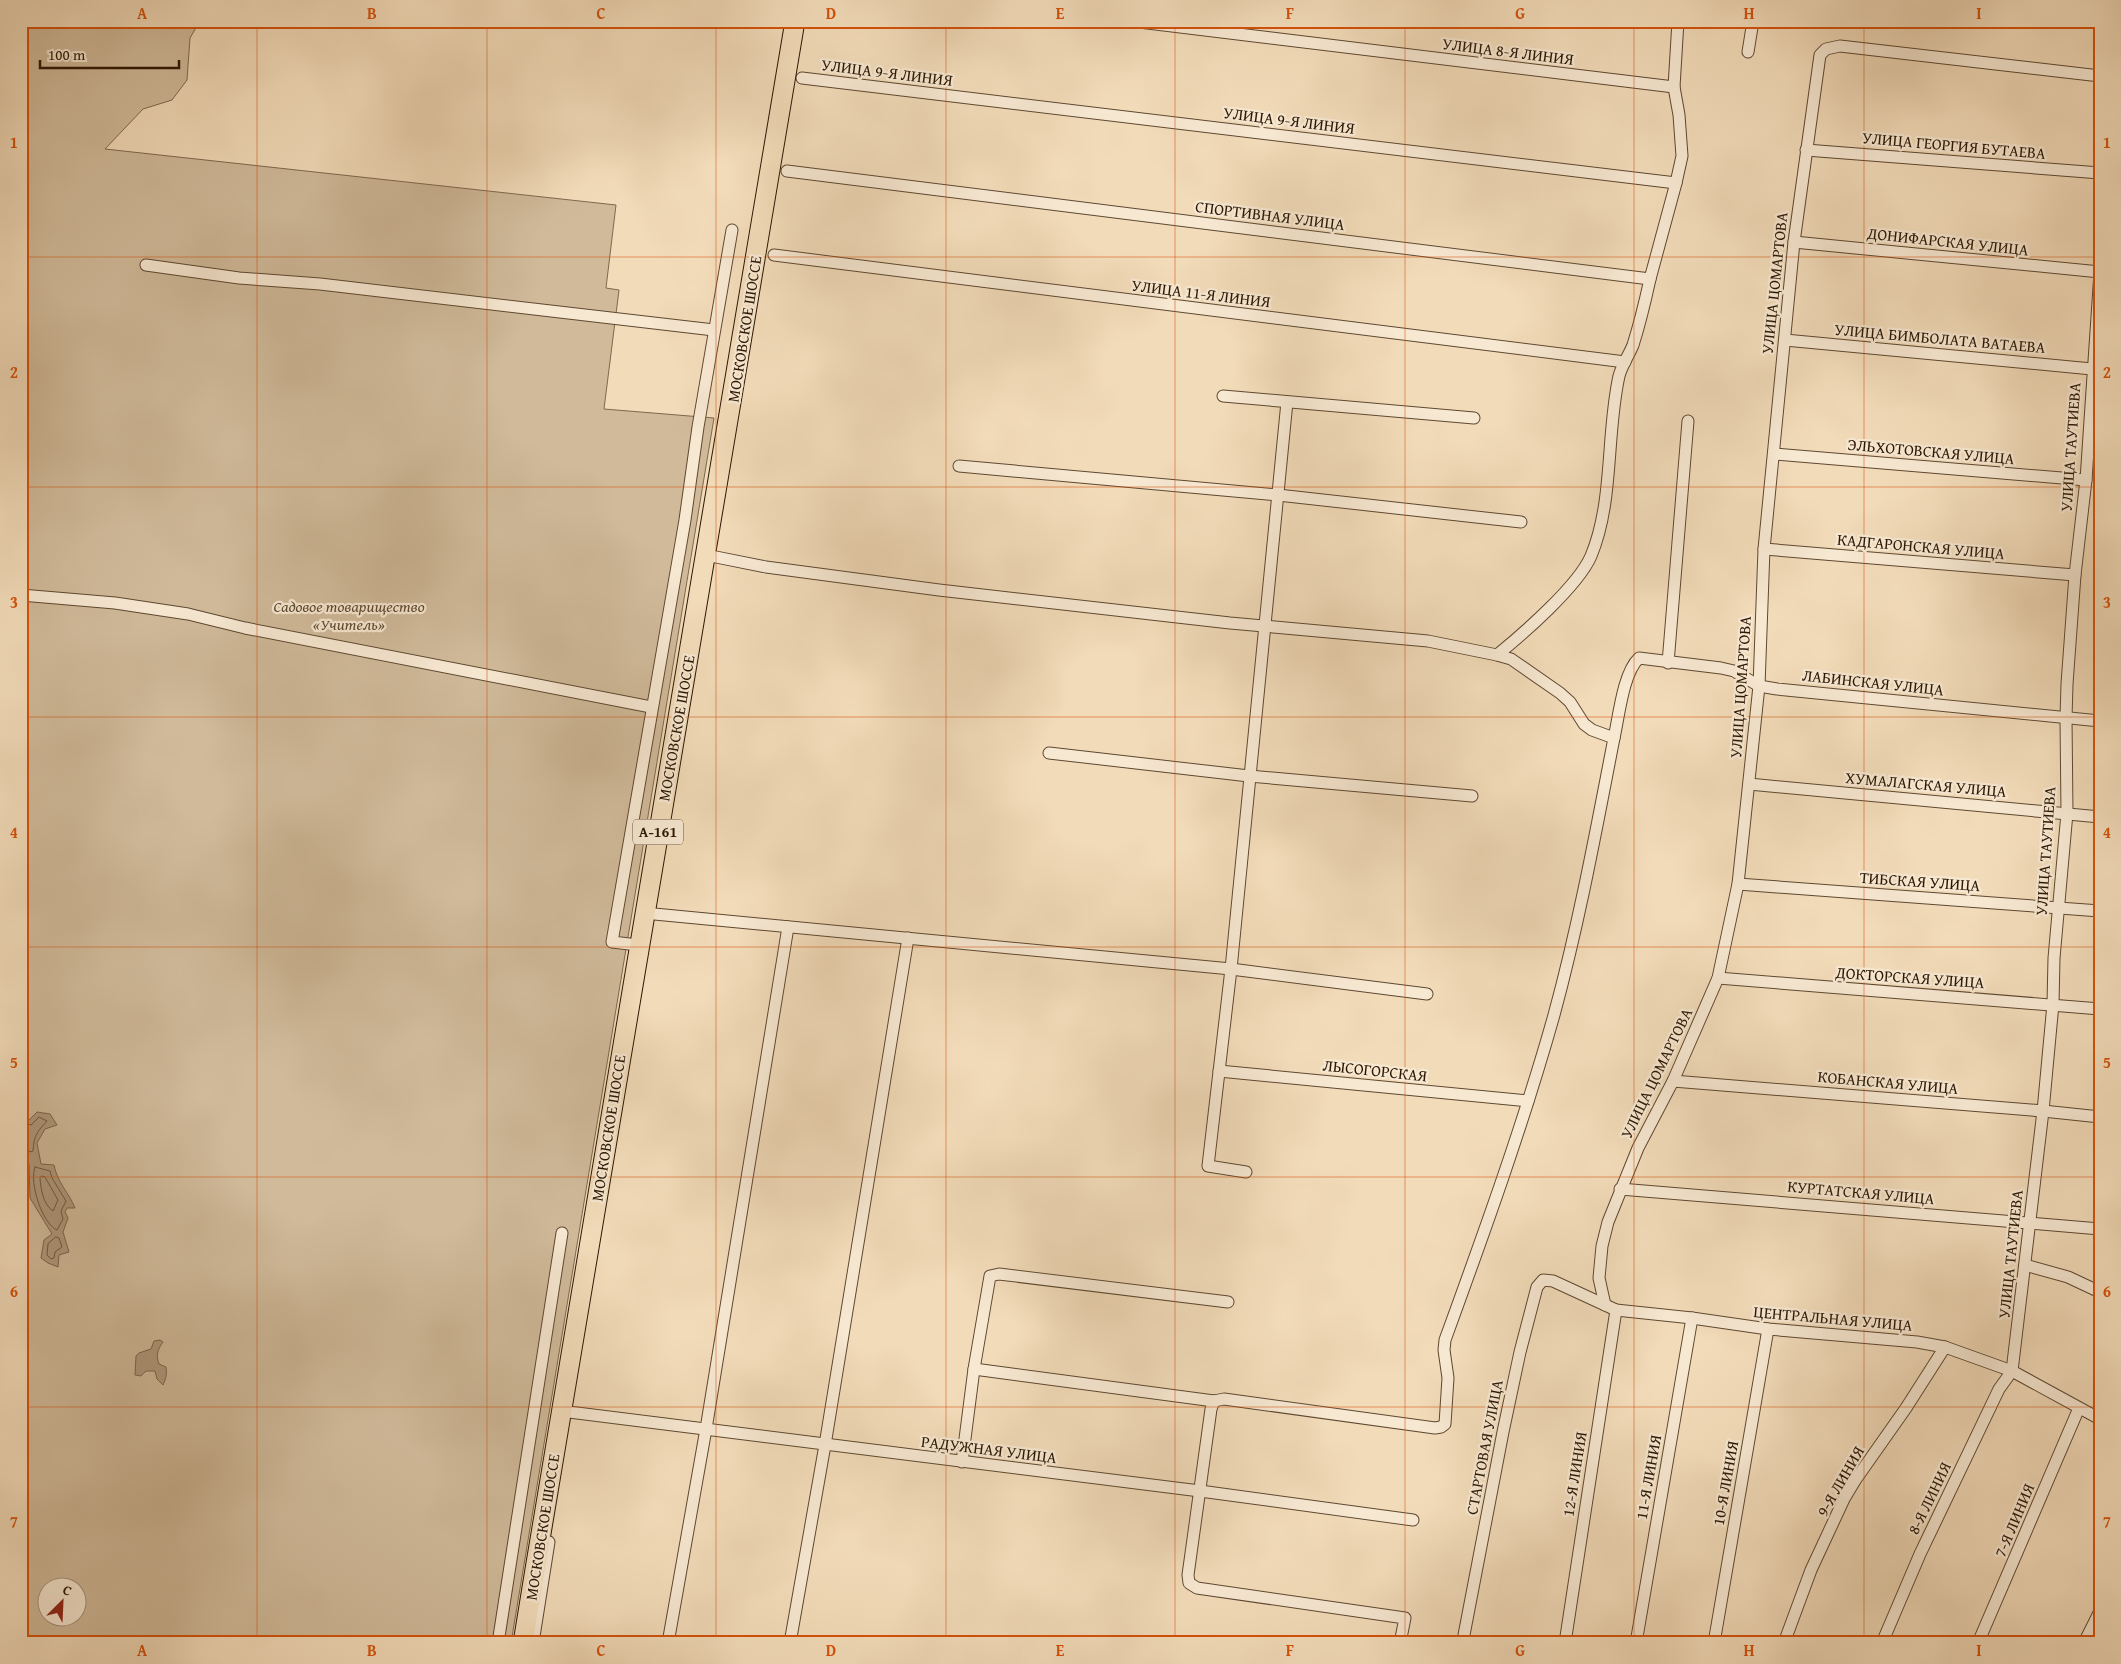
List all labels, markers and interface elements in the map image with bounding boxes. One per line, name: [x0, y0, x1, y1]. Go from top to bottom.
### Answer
text: A: [137, 1, 148, 25]
text: B: [367, 1, 377, 25]
text: C: [596, 1, 606, 25]
text: D: [826, 1, 836, 25]
text: E: [1056, 1, 1065, 25]
text: F: [1286, 1, 1294, 25]
text: G: [1515, 1, 1525, 25]
text: H: [1743, 1, 1755, 25]
text: I: [1976, 1, 1982, 25]
street label: УЛИЦА 8-Я ЛИНИЯ: [1441, 31, 1576, 71]
scale bar: [40, 38, 179, 70]
text: 100 m: [48, 44, 86, 65]
street label: УЛИЦА 9-Я ЛИНИЯ: [820, 52, 955, 92]
street label: УЛИЦА 9-Я ЛИНИЯ: [1222, 100, 1357, 140]
street label: УЛИЦА ГЕОРГИЯ БУТАЕВА: [1861, 125, 2047, 165]
text: 1: [10, 130, 18, 154]
text: 1: [2103, 130, 2111, 154]
street label: СПОРТИВНАЯ УЛИЦА: [1194, 194, 1346, 236]
street label: УЛИЦА ЦОМАРТОВА: [1755, 211, 1793, 355]
street label: ДОНИФАРСКАЯ УЛИЦА: [1865, 220, 2030, 261]
street label: МОСКОВСКОЕ ШОССЕ: [721, 254, 767, 404]
street label: УЛИЦА 11-Я ЛИНИЯ: [1130, 273, 1272, 314]
street label: УЛИЦА БИМБОЛАТА ВАТАЕВА: [1833, 317, 2047, 359]
text: 2: [10, 360, 18, 384]
text: 2: [2103, 360, 2111, 384]
street label: УЛИЦА ТАУТИЕВА: [2054, 381, 2087, 512]
street label: ЭЛЬХОТОВСКАЯ УЛИЦА: [1847, 432, 2016, 470]
street label: КАДГАРОНСКАЯ УЛИЦА: [1836, 527, 2006, 565]
text: 3: [10, 590, 18, 614]
text: 3: [2103, 590, 2111, 614]
park label: Садовое товарищество «Учитель»: [273, 594, 425, 636]
street label: УЛИЦА ЦОМАРТОВА: [1723, 615, 1757, 759]
street label: МОСКОВСКОЕ ШОССЕ: [651, 653, 701, 803]
street label: ЛАБИНСКАЯ УЛИЦА: [1801, 663, 1945, 701]
street label: ХУМАЛАГСКАЯ УЛИЦА: [1845, 765, 2008, 803]
street label: УЛИЦА ТАУТИЕВА: [2029, 785, 2062, 916]
text: 4: [10, 820, 18, 844]
road number: А-161: [633, 820, 683, 844]
text: 4: [2103, 820, 2111, 844]
street label: ТИБСКАЯ УЛИЦА: [1859, 865, 1981, 897]
street label: ДОКТОРСКАЯ УЛИЦА: [1834, 960, 1985, 994]
street label: УЛИЦА ЦОМАРТОВА: [1614, 1003, 1698, 1142]
text: 5: [10, 1050, 18, 1074]
text: 5: [2103, 1050, 2111, 1074]
street label: МОСКОВСКОЕ ШОССЕ: [585, 1053, 631, 1203]
street label: ЛЫСОГОРСКАЯ: [1322, 1053, 1429, 1087]
street label: КОБАНСКАЯ УЛИЦА: [1817, 1064, 1959, 1100]
street label: КУРТАТСКАЯ УЛИЦА: [1786, 1174, 1936, 1210]
street label: УЛИЦА ТАУТИЕВА: [1991, 1188, 2029, 1320]
text: 6: [10, 1279, 18, 1303]
text: 6: [2103, 1279, 2111, 1303]
street label: ЦЕНТРАЛЬНАЯ УЛИЦА: [1753, 1299, 1914, 1337]
street label: СТАРТОВАЯ УЛИЦА: [1459, 1377, 1509, 1517]
street label: РАДУЖНАЯ УЛИЦА: [920, 1429, 1058, 1469]
street label: 12-Я ЛИНИЯ: [1555, 1429, 1593, 1518]
street label: 11-Я ЛИНИЯ: [1629, 1432, 1667, 1521]
street label: 10-Я ЛИНИЯ: [1706, 1438, 1744, 1527]
street label: 9-Я ЛИНИЯ: [1810, 1441, 1870, 1521]
street label: МОСКОВСКОЕ ШОССЕ: [519, 1452, 565, 1602]
street label: 8-Я ЛИНИЯ: [1901, 1457, 1957, 1538]
street label: 7-Я ЛИНИЯ: [1988, 1479, 2040, 1561]
text: 7: [10, 1509, 18, 1533]
text: 7: [2103, 1509, 2111, 1533]
north arrow: [38, 1576, 88, 1626]
text: С: [60, 1579, 75, 1601]
text: A: [137, 1638, 148, 1662]
text: B: [367, 1638, 377, 1662]
text: C: [596, 1638, 606, 1662]
text: D: [826, 1638, 836, 1662]
text: E: [1056, 1638, 1065, 1662]
text: F: [1286, 1638, 1294, 1662]
text: G: [1515, 1638, 1525, 1662]
text: H: [1743, 1638, 1755, 1662]
text: I: [1976, 1638, 1982, 1662]

